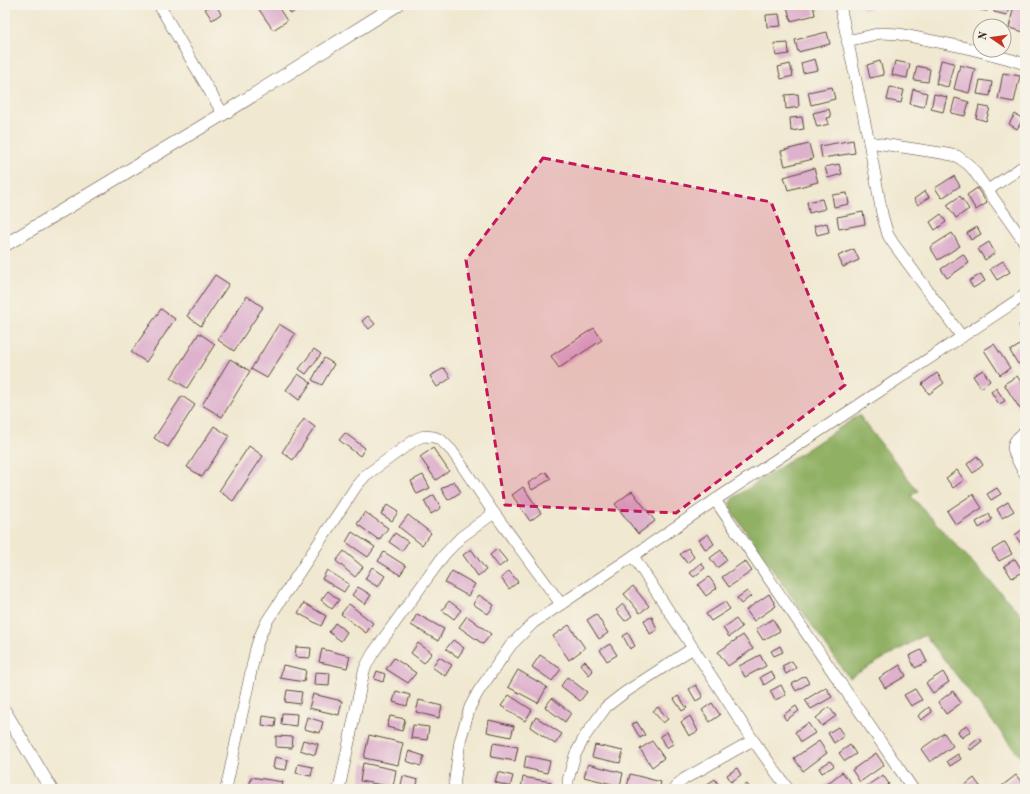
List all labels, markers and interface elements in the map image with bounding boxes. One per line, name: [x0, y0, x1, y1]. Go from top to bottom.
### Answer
north arrow: [972, 18, 1012, 58]
text: N: [977, 30, 990, 41]

